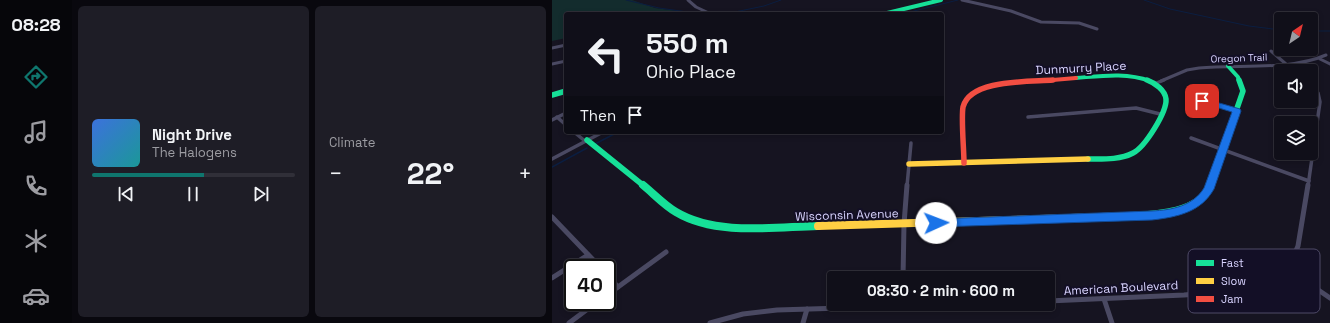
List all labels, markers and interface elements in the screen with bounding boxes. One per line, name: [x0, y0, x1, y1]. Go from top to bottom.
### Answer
north arrow: [1274, 12, 1318, 56]
map controls: [1274, 12, 1318, 160]
text: 08:28: [11, 13, 61, 36]
text: 550 m: [646, 25, 729, 61]
icon: left: [580, 28, 632, 80]
street label: Oregon Trail: [1210, 51, 1268, 65]
street label: Dunmurry Place: [1035, 58, 1127, 78]
text: Ohio Place: [646, 60, 736, 83]
icon: directions: [22, 63, 50, 91]
button: sound: [1274, 64, 1318, 108]
pin: [1185, 84, 1219, 118]
icon: arrive: [1191, 90, 1213, 112]
icon: arrive: [624, 104, 646, 126]
text: Then: [580, 106, 616, 125]
button: layers: [1274, 116, 1318, 160]
icon: music: [22, 118, 50, 146]
text: Night Drive: [152, 125, 232, 144]
text: Climate: [329, 134, 375, 151]
text: The Halogens: [152, 144, 237, 161]
text: 22°: [407, 154, 454, 193]
text: −: [329, 159, 343, 187]
text: +: [518, 159, 532, 187]
icon: phone: [22, 172, 50, 200]
icon: previous: [115, 183, 137, 205]
icon: pause: [182, 183, 204, 205]
icon: next: [250, 183, 272, 205]
position arrow: [915, 202, 957, 244]
street label: Wisconsin Avenue: [795, 205, 899, 225]
icon: climate: [22, 227, 50, 255]
legend: [1188, 249, 1320, 313]
text: Fast: [1221, 256, 1244, 270]
speed limit sign: 40: [564, 259, 616, 311]
text: Slow: [1221, 274, 1246, 288]
street label: American Boulevard: [1063, 277, 1179, 299]
text: 08:30 · 2 min · 600 m: [867, 281, 1015, 300]
icon: car: [22, 282, 50, 310]
text: Jam: [1221, 292, 1243, 306]

